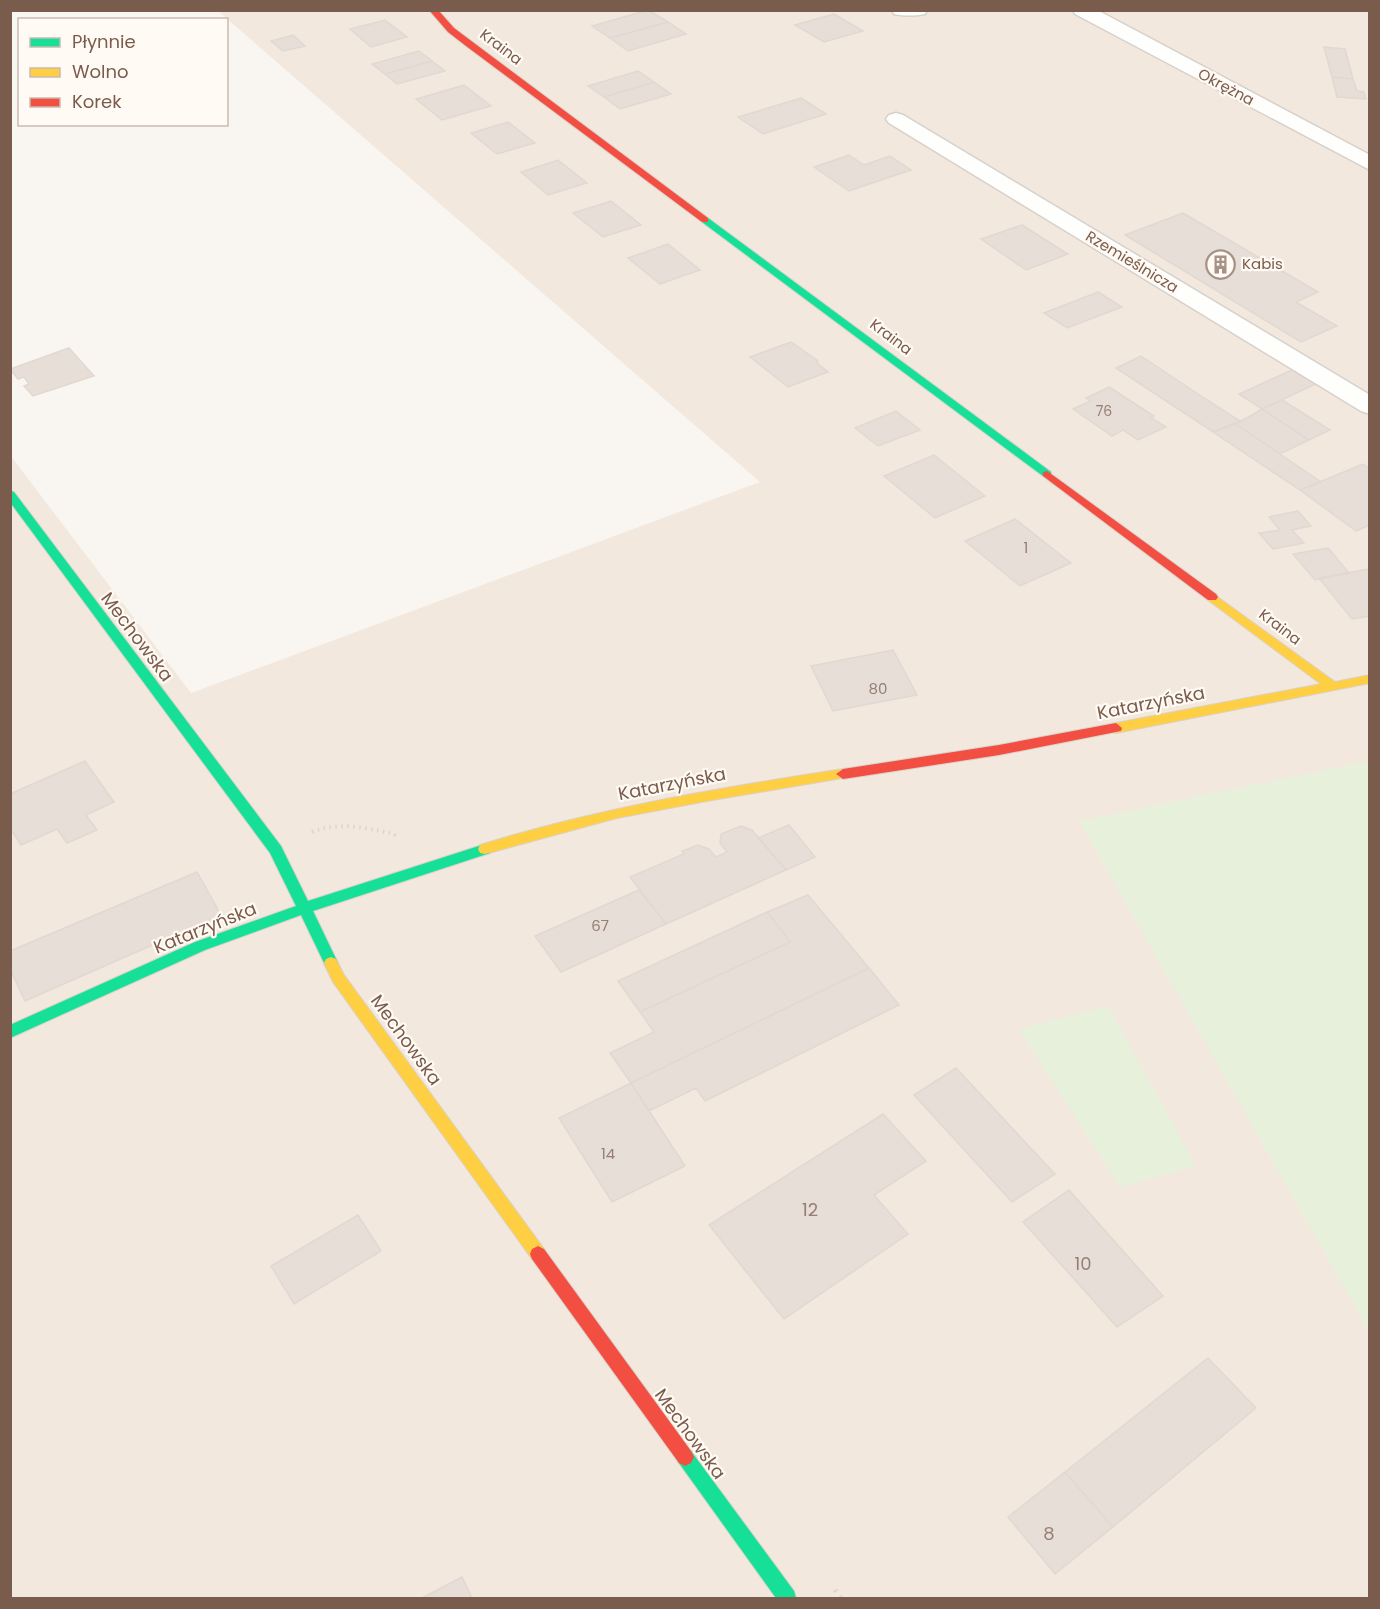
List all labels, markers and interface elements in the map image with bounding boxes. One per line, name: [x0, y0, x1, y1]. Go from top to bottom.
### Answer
legend: [18, 18, 228, 126]
street label: Kraina: [476, 24, 527, 69]
text: Płynnie: [72, 29, 136, 54]
text: Wolno: [72, 59, 129, 84]
street label: Okrężna: [1194, 63, 1258, 110]
text: Korek: [72, 89, 122, 114]
street label: Rzemieślnicza: [1082, 226, 1182, 298]
building icon: Kabis: [1205, 248, 1237, 280]
place label: Kabis: [1242, 253, 1283, 274]
street label: Kraina: [866, 314, 917, 359]
house number: 76: [1096, 401, 1112, 421]
house number: 1: [1024, 537, 1028, 558]
street label: Mechowska: [95, 587, 179, 687]
street label: Kraina: [1255, 604, 1306, 649]
house number: 80: [869, 678, 887, 699]
street label: Katarzyńska: [1095, 680, 1207, 725]
street label: Katarzyńska: [616, 761, 728, 806]
street label: Katarzyńska: [150, 896, 260, 960]
house number: 67: [591, 915, 609, 936]
street label: Mechowska: [365, 989, 448, 1090]
house number: 14: [601, 1143, 615, 1164]
house number: 12: [802, 1197, 818, 1222]
house number: 10: [1074, 1251, 1092, 1276]
street label: Mechowska: [649, 1383, 732, 1484]
house number: 8: [1043, 1521, 1055, 1546]

